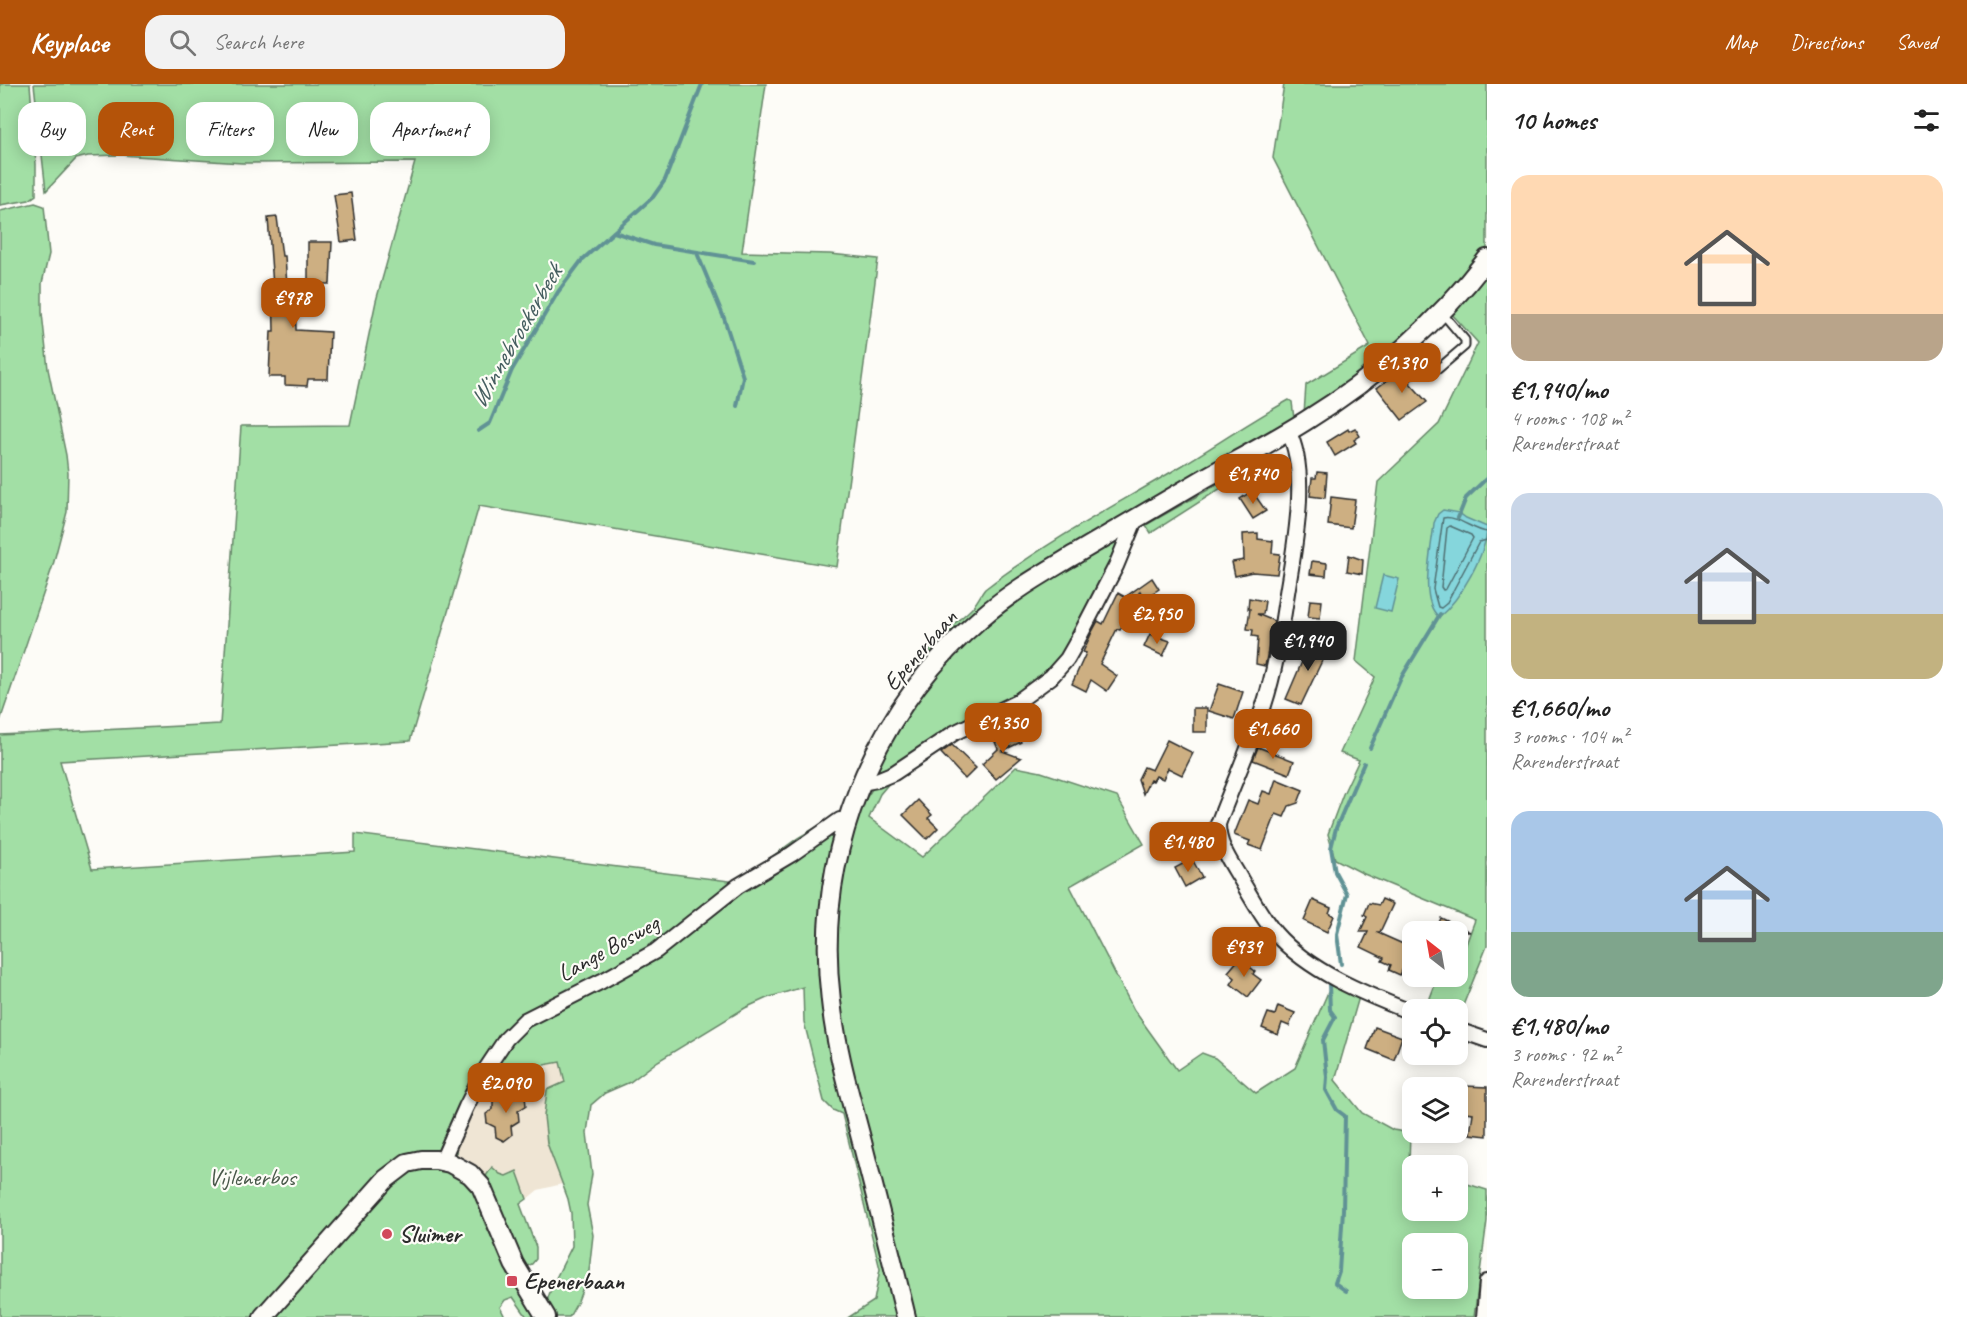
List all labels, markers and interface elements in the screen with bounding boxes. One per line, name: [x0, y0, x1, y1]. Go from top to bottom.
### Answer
search box: [145, 15, 565, 69]
text: Keyplace: [30, 25, 109, 60]
icon: search: [166, 26, 199, 59]
text: Search here: [214, 28, 303, 56]
text: Map: [1725, 29, 1757, 55]
text: Directions: [1790, 29, 1863, 55]
text: Saved: [1896, 29, 1937, 55]
chip: Buy: [18, 102, 86, 156]
chip: Rent: [98, 102, 174, 156]
chip: Filters: [186, 102, 274, 156]
chip: New: [286, 102, 358, 156]
chip: Apartment: [370, 102, 490, 156]
text: 10 homes: [1511, 104, 1596, 137]
icon: filters: [1910, 104, 1943, 137]
icon: home: [1673, 214, 1781, 322]
water label: Winnebroekerbeek: [461, 255, 572, 414]
pin: €978: [257, 278, 329, 329]
text: €978: [275, 285, 311, 310]
pin: €1,390: [1353, 343, 1451, 394]
text: €1,390: [1378, 350, 1426, 375]
text: €1,940/mo: [1511, 373, 1608, 406]
text: 4 rooms · 108 m²: [1511, 406, 1628, 431]
text: Rarenderstraat: [1511, 431, 1618, 456]
pin: €1,740: [1204, 454, 1302, 505]
text: €1,740: [1229, 461, 1277, 486]
icon: home: [1673, 532, 1781, 640]
pin: €2,950: [1108, 594, 1206, 645]
text: €2,950: [1133, 601, 1181, 626]
street label: Epenerbaan: [876, 603, 964, 697]
pin: €1,940: [1259, 621, 1357, 672]
text: €1,940: [1284, 628, 1332, 653]
text: €1,660/mo: [1511, 691, 1609, 724]
pin: €1,350: [954, 703, 1052, 754]
pin: €1,660: [1224, 709, 1322, 760]
text: €1,350: [979, 710, 1027, 735]
text: €1,660: [1248, 716, 1298, 741]
text: 3 rooms · 104 m²: [1511, 724, 1628, 749]
text: Rarenderstraat: [1511, 749, 1618, 774]
pin: €1,480: [1139, 822, 1237, 873]
text: €1,480: [1164, 829, 1212, 854]
icon: home: [1673, 850, 1781, 958]
street label: Lange Bosweg: [552, 907, 666, 988]
north arrow: [1402, 921, 1468, 987]
map controls: [1402, 921, 1468, 1299]
pin: €939: [1208, 927, 1280, 978]
text: €939: [1226, 934, 1262, 959]
button: locate: [1402, 999, 1468, 1065]
text: €1,480/mo: [1511, 1009, 1608, 1042]
text: 3 rooms · 92 m²: [1511, 1042, 1619, 1067]
pin: €2,090: [457, 1063, 555, 1114]
text: Rarenderstraat: [1511, 1067, 1618, 1092]
text: €2,090: [482, 1070, 530, 1095]
button: layers: [1402, 1077, 1468, 1143]
button: +: [1402, 1155, 1468, 1221]
park label: Vijlenerbos: [208, 1162, 297, 1192]
place label: Sluimer: [399, 1219, 463, 1249]
marker: Sluimer: [380, 1227, 394, 1241]
button: −: [1402, 1233, 1468, 1299]
place label: Epenerbaan: [524, 1266, 625, 1296]
marker: Epenerbaan: [505, 1274, 519, 1288]

